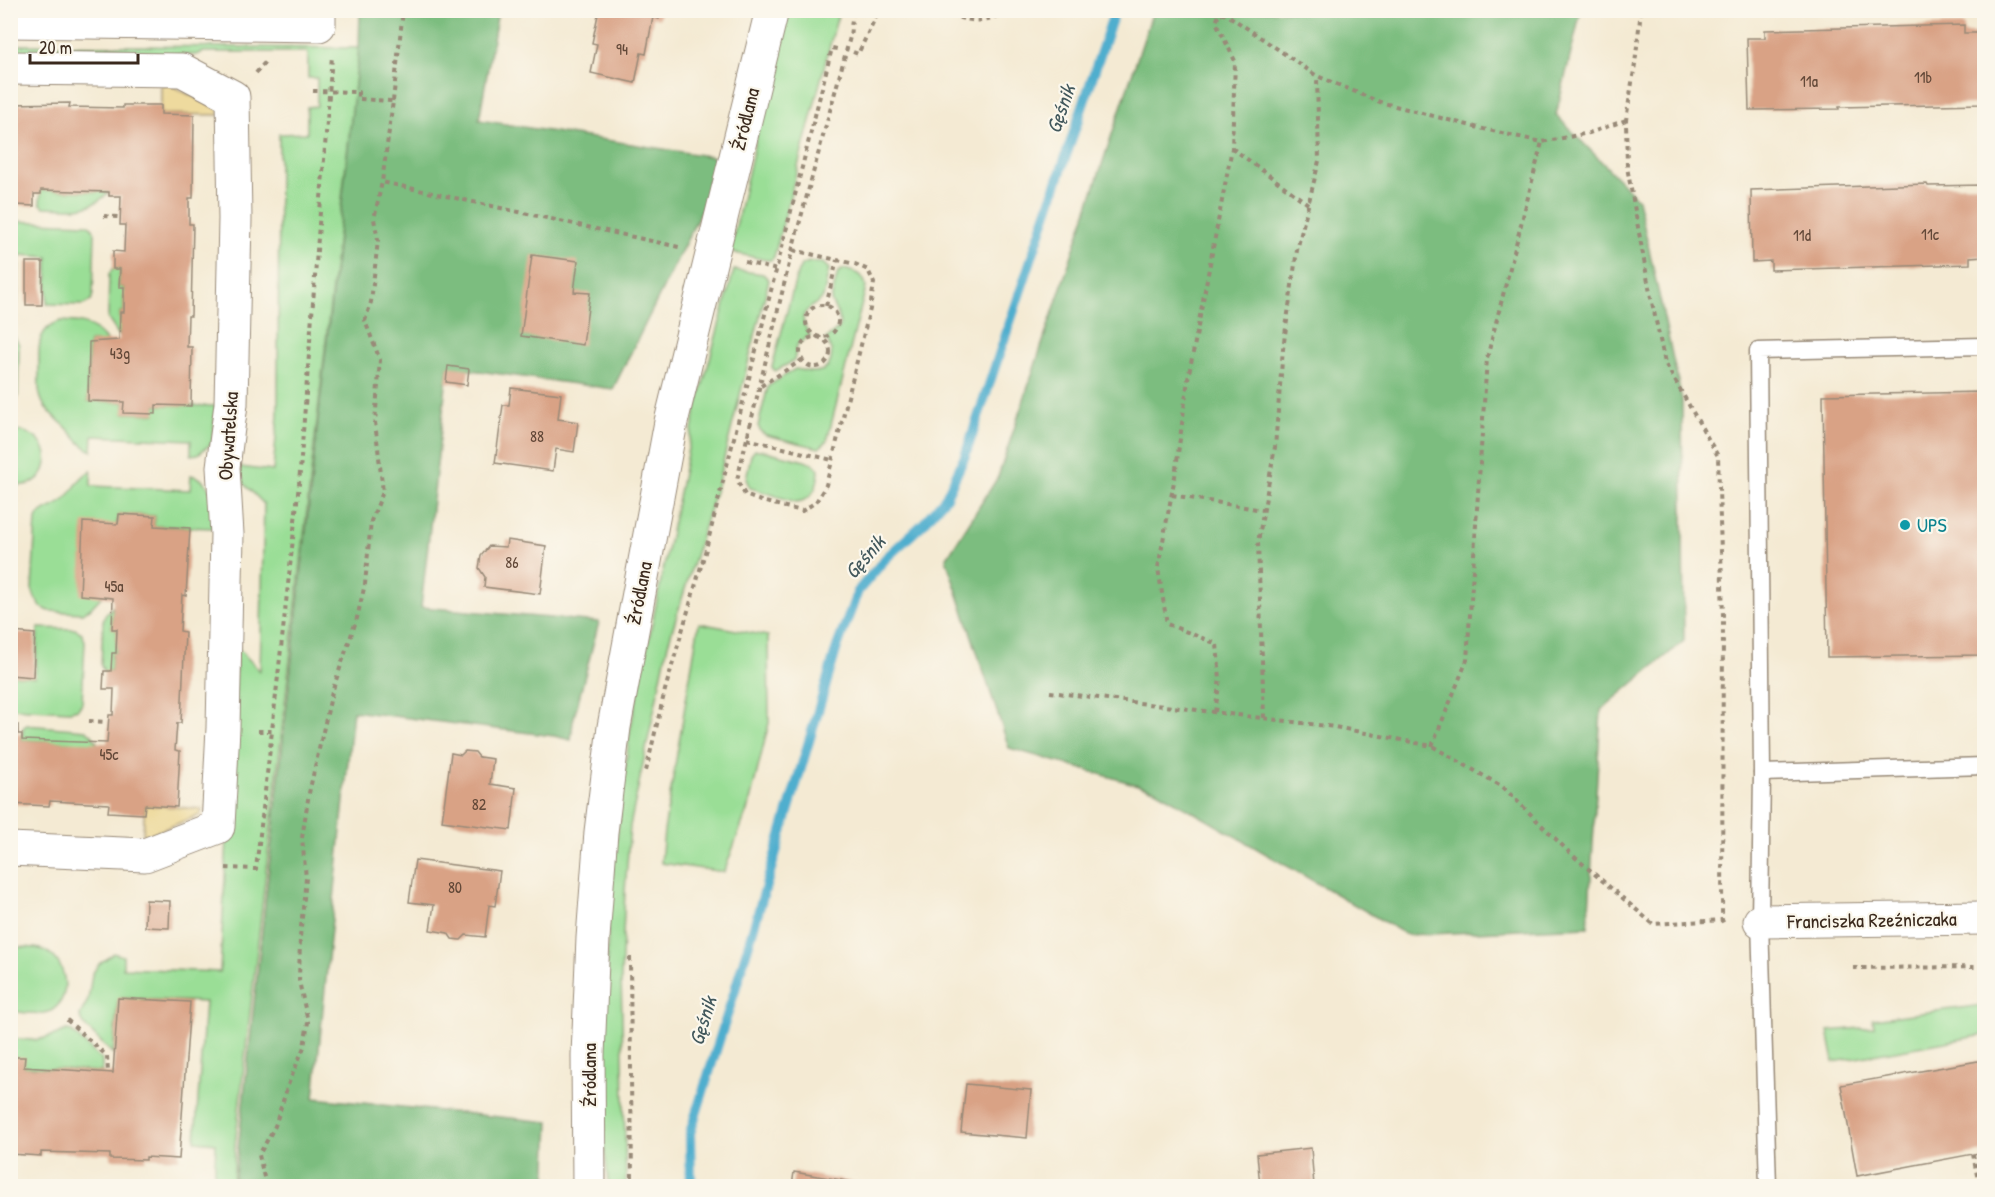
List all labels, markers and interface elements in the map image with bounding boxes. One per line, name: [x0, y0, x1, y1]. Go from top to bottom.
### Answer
scale bar: [30, 27, 138, 65]
text: 20 m: [39, 35, 72, 60]
house number: 94: [616, 38, 628, 60]
house number: 11b: [1914, 66, 1932, 88]
house number: 11a: [1800, 70, 1818, 92]
water label: Gęśnik: [1039, 79, 1083, 137]
street label: Źródlana: [724, 85, 765, 153]
house number: 11c: [1921, 223, 1940, 245]
house number: 11d: [1793, 224, 1811, 246]
house number: 43g: [110, 342, 130, 364]
street label: Obywatelska: [211, 391, 244, 481]
house number: 88: [530, 425, 544, 447]
place label: UPS: [1917, 511, 1947, 538]
marker: UPS: [1898, 518, 1912, 532]
water label: Gęśnik: [837, 527, 893, 585]
house number: 86: [505, 551, 519, 573]
street label: Źródlana: [619, 559, 658, 627]
house number: 45a: [104, 575, 124, 597]
house number: 45c: [100, 743, 119, 765]
house number: 82: [472, 793, 487, 815]
house number: 80: [448, 876, 462, 898]
street label: Franciszka Rzeźniczaka: [1786, 905, 1957, 934]
water label: Gęśnik: [681, 991, 724, 1049]
street label: Źródlana: [575, 1043, 602, 1107]

